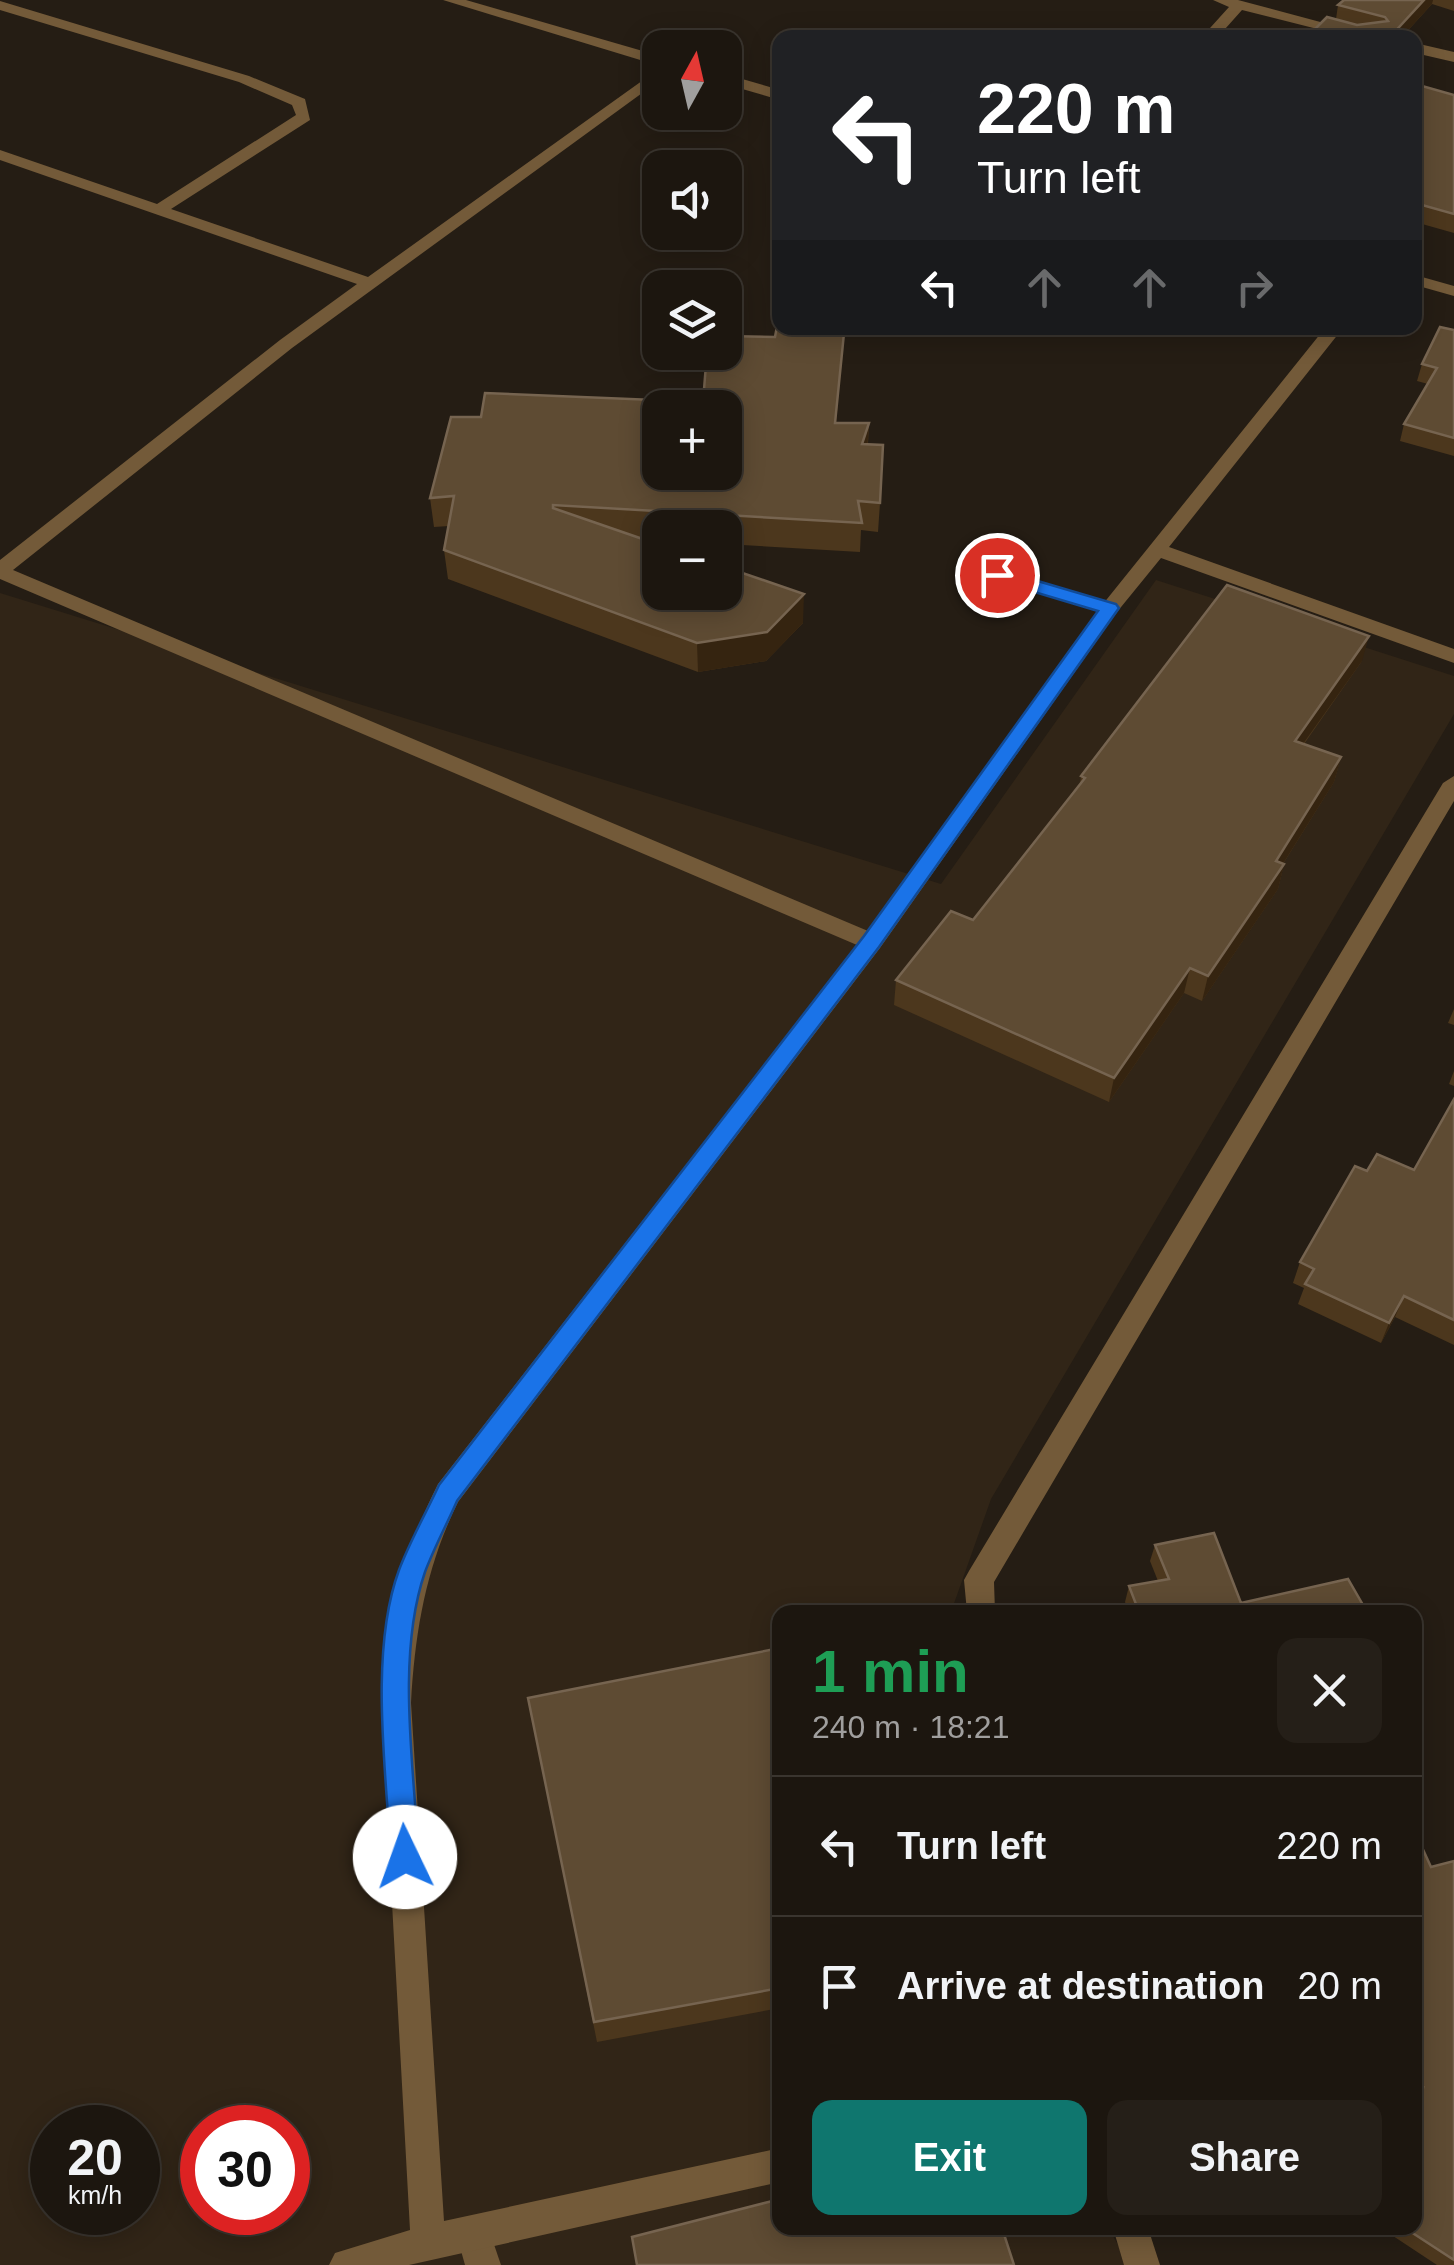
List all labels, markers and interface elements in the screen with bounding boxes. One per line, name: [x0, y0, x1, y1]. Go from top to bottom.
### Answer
north arrow: [642, 30, 742, 130]
map controls: [642, 30, 742, 610]
icon: left: [812, 70, 942, 200]
text: 220 m: [977, 70, 1175, 148]
button: sound: [642, 150, 742, 250]
text: Turn left: [977, 152, 1140, 203]
icon: left: [912, 260, 967, 315]
icon: ahead: [1017, 260, 1072, 315]
icon: ahead: [1122, 260, 1177, 315]
icon: right: [1227, 260, 1282, 315]
button: layers: [642, 270, 742, 370]
button: +: [642, 390, 742, 490]
button: −: [642, 510, 742, 610]
pin: [955, 533, 1040, 618]
icon: arrive: [970, 548, 1025, 603]
text: 1 min: [812, 1638, 969, 1705]
button: close: [1277, 1638, 1382, 1743]
text: 240 m · 18:21: [812, 1709, 1009, 1745]
position arrow: [353, 1805, 457, 1909]
icon: left: [812, 1819, 867, 1874]
text: Turn left: [897, 1825, 1046, 1867]
text: 220 m: [1276, 1825, 1382, 1867]
icon: arrive: [812, 1959, 867, 2014]
text: Arrive at destination: [897, 1965, 1264, 2007]
text: 20 m: [1298, 1965, 1382, 2007]
button: Exit: [812, 2100, 1087, 2215]
button: Share: [1107, 2100, 1382, 2215]
speed limit sign: 30: [180, 2105, 310, 2235]
text: 20: [67, 2130, 123, 2186]
text: km/h: [68, 2181, 122, 2209]

